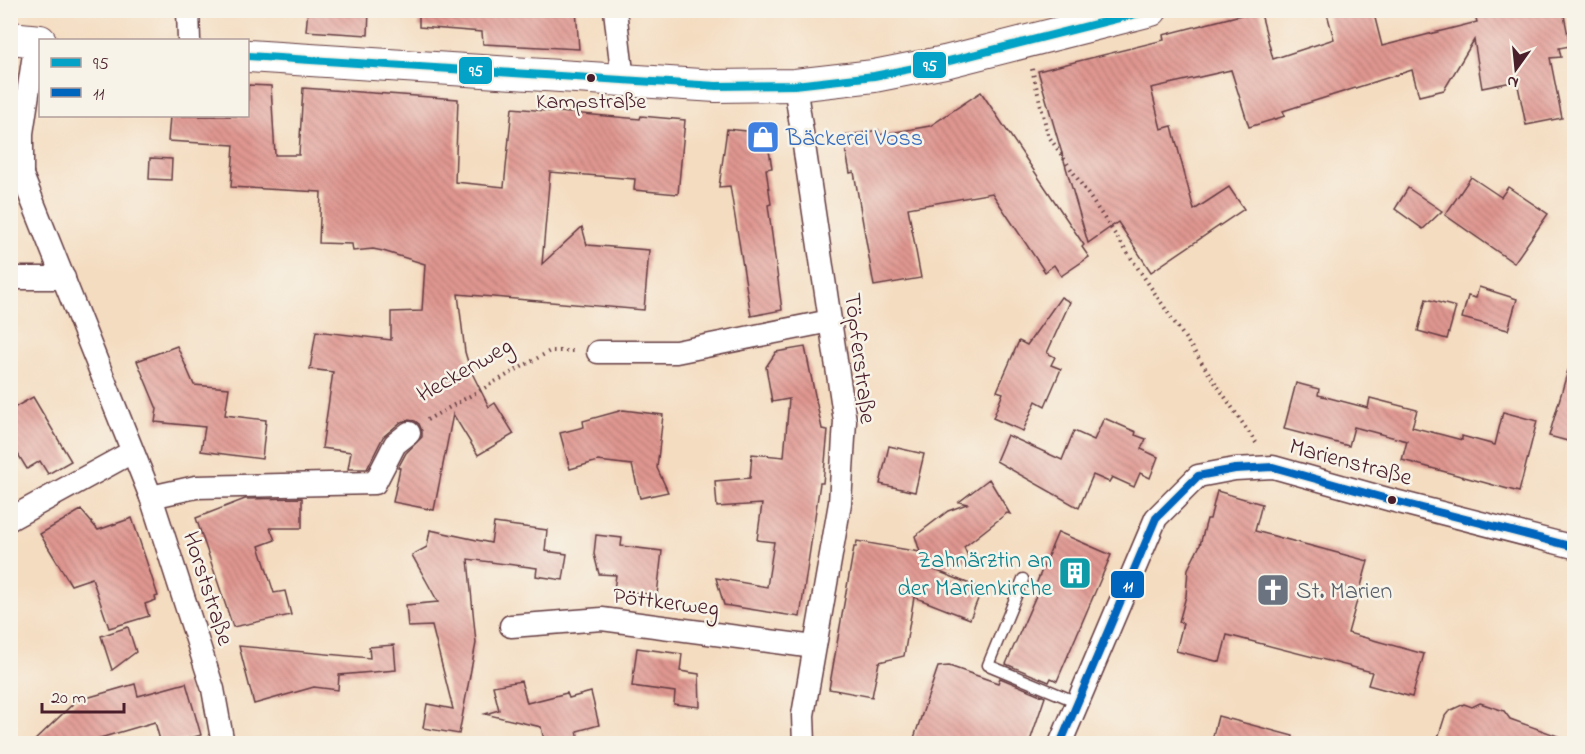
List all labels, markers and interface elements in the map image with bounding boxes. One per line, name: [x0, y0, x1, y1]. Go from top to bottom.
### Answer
legend: [39, 39, 249, 117]
north arrow: [1486, 39, 1546, 99]
line badge: 95: [912, 51, 947, 79]
text: 95: [93, 52, 109, 78]
text: 95: [922, 55, 938, 79]
line badge: 95: [458, 56, 493, 85]
text: 95: [468, 60, 484, 84]
text: N: [1504, 69, 1521, 95]
marker: Kampstraße: [585, 72, 597, 84]
text: 11: [93, 82, 105, 108]
place label: Kampstraße: [536, 87, 646, 119]
shop icon: Bäckerei Voss: [745, 119, 781, 155]
place label: Bäckerei Voss: [785, 122, 923, 157]
street label: Töpferstraße: [833, 291, 884, 426]
street label: Heckenweg: [411, 330, 520, 413]
street label: Marienstraße: [1285, 430, 1416, 497]
unlabelled marker: [1386, 494, 1398, 506]
street label: Horststraße: [172, 527, 242, 651]
place label: Zahnärztin an der Marienkirche: [897, 544, 1052, 607]
building icon: Zahnärztin an der Marienkirche: [1057, 555, 1093, 591]
line badge: 11: [1110, 570, 1145, 599]
church icon: St. Marien: [1255, 572, 1291, 608]
text: 11: [1123, 575, 1134, 599]
place label: St. Marien: [1296, 575, 1392, 610]
street label: Pöttkerweg: [610, 580, 721, 627]
scale bar: [42, 676, 124, 714]
text: 20 m: [51, 686, 86, 712]

